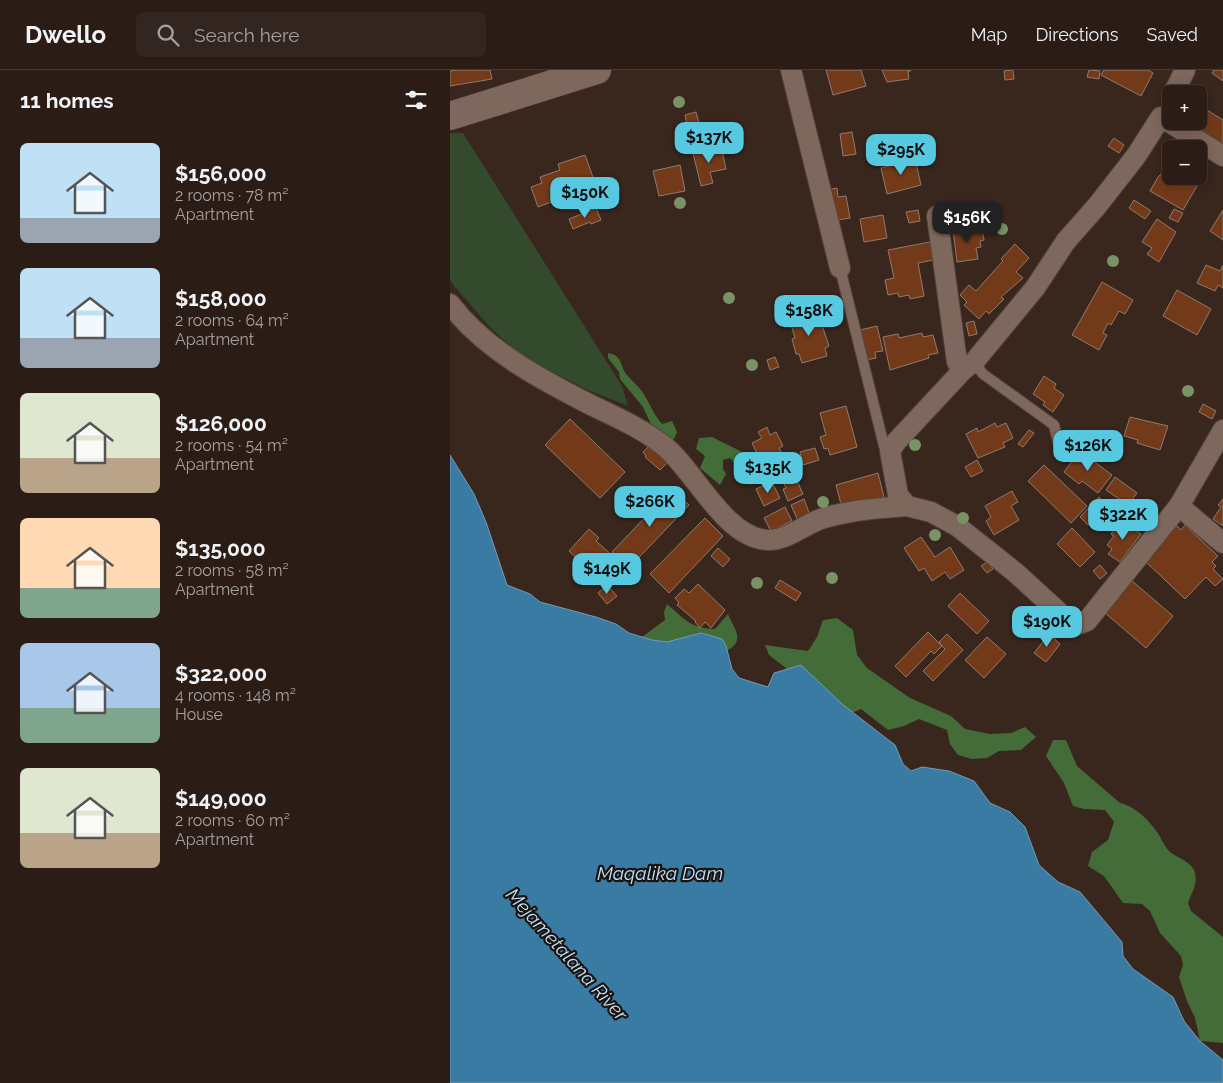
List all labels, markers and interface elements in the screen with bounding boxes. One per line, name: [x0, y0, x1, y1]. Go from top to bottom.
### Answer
search box: [136, 12, 486, 57]
text: Dwello: [25, 20, 106, 49]
icon: search: [154, 21, 182, 49]
text: Search here: [194, 24, 300, 46]
text: Map: [971, 24, 1007, 45]
text: Directions: [1035, 24, 1119, 45]
text: Saved: [1147, 24, 1198, 45]
map controls: [1162, 85, 1207, 185]
button: +: [1162, 85, 1207, 130]
icon: filters: [402, 86, 430, 114]
text: 11 homes: [20, 88, 114, 113]
pin: $137K: [674, 122, 744, 164]
text: $137K: [686, 128, 732, 147]
pin: $295K: [866, 134, 936, 176]
text: $295K: [877, 140, 925, 159]
button: −: [1162, 140, 1207, 185]
text: $156,000: [175, 161, 267, 186]
icon: home: [60, 163, 120, 223]
pin: $150K: [550, 176, 620, 219]
text: $150K: [561, 183, 609, 202]
text: 2 rooms · 78 m²: [175, 186, 288, 205]
pin: $156K: [932, 202, 1002, 244]
text: Apartment: [175, 205, 254, 224]
text: $156K: [943, 208, 991, 227]
text: $158,000: [175, 286, 267, 311]
icon: home: [60, 288, 120, 348]
pin: $158K: [774, 294, 844, 337]
text: $158K: [785, 301, 833, 320]
text: 2 rooms · 64 m²: [175, 311, 289, 330]
text: Apartment: [175, 330, 254, 349]
text: $126,000: [175, 411, 267, 436]
icon: home: [60, 413, 120, 473]
pin: $126K: [1053, 430, 1123, 472]
text: 2 rooms · 54 m²: [175, 436, 288, 455]
text: $126K: [1064, 436, 1112, 455]
pin: $135K: [733, 452, 803, 494]
text: Apartment: [175, 455, 254, 474]
text: $135K: [745, 458, 791, 477]
pin: $266K: [615, 486, 685, 528]
text: $266K: [625, 492, 675, 511]
pin: $322K: [1088, 498, 1158, 541]
text: $322K: [1099, 505, 1147, 524]
text: $135,000: [175, 536, 266, 561]
icon: home: [60, 538, 120, 598]
pin: $149K: [572, 552, 642, 595]
text: $149K: [583, 559, 631, 578]
text: 2 rooms · 58 m²: [175, 561, 289, 580]
text: Apartment: [175, 580, 254, 599]
pin: $190K: [1012, 606, 1082, 648]
text: $190K: [1023, 612, 1071, 631]
text: $322,000: [175, 661, 267, 686]
icon: home: [60, 663, 120, 723]
text: 4 rooms · 148 m²: [175, 686, 296, 705]
text: House: [175, 705, 223, 724]
text: $149,000: [175, 786, 267, 811]
icon: home: [60, 788, 120, 848]
text: 2 rooms · 60 m²: [175, 811, 290, 830]
text: Apartment: [175, 830, 254, 849]
water label: Maqalika Dam: [597, 862, 723, 884]
water label: Mejametalana River: [502, 883, 633, 1026]

